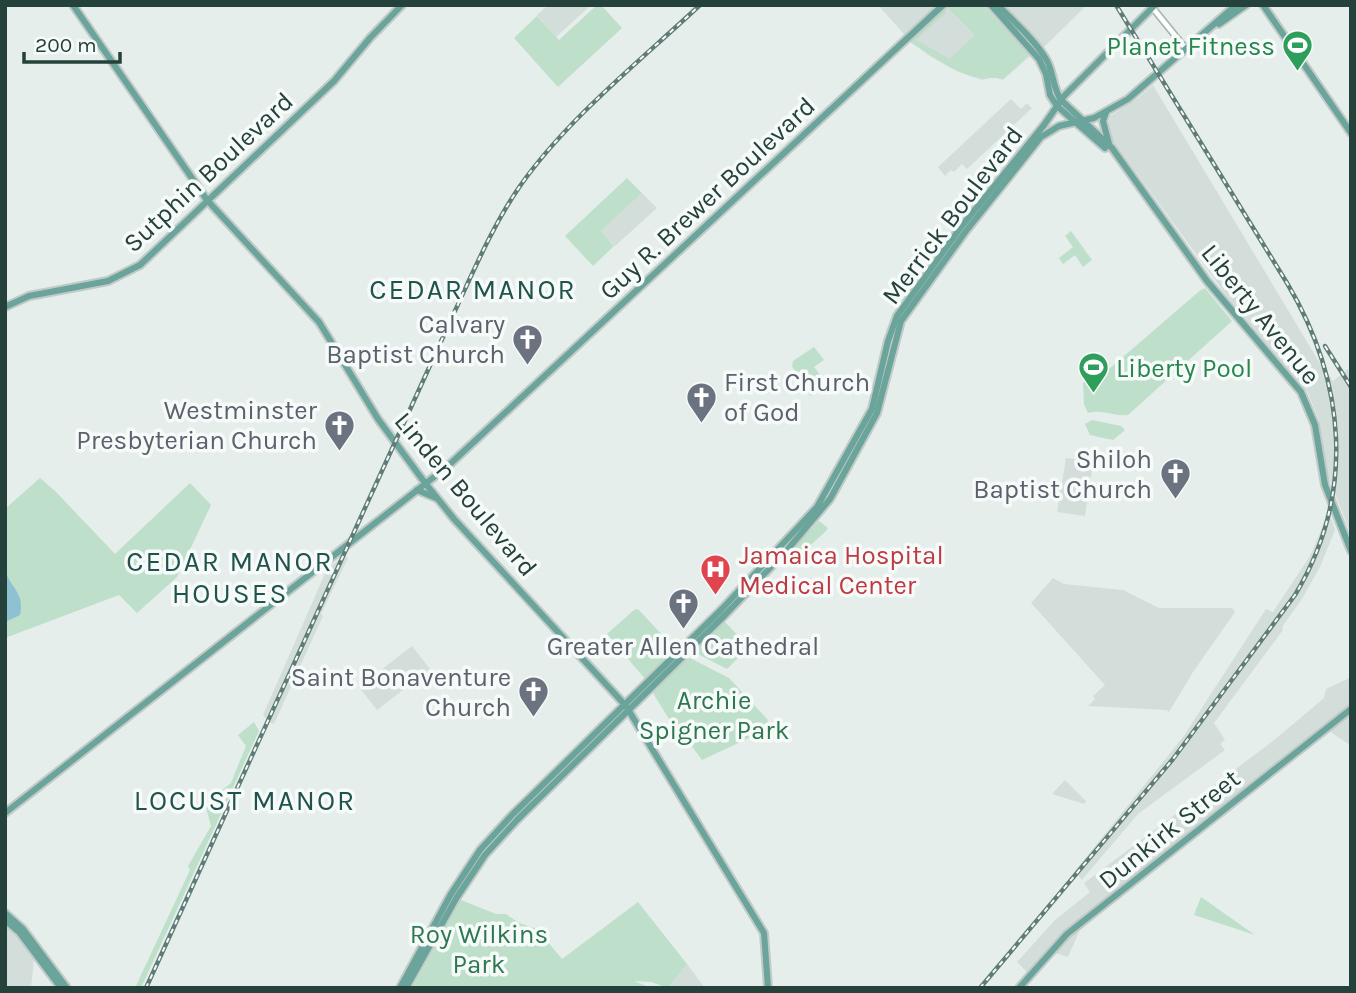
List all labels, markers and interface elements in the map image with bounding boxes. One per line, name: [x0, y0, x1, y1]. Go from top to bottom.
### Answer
scale bar: [24, 21, 121, 65]
sports icon: Planet Fitness: [1281, 29, 1315, 73]
place label: Planet Fitness: [1107, 31, 1275, 62]
text: 200 m: [35, 33, 97, 57]
street label: Sutphin Boulevard: [117, 86, 300, 259]
street label: Guy R. Brewer Boulevard: [593, 90, 821, 306]
street label: Merrick Boulevard: [875, 120, 1030, 311]
street label: Liberty Avenue: [1195, 238, 1327, 391]
district label: CEDAR MANOR: [369, 273, 577, 306]
place label: Calvary Baptist Church: [326, 309, 505, 370]
church icon: Calvary Baptist Church: [511, 322, 545, 366]
sports icon: Liberty Pool: [1076, 351, 1110, 395]
place label: Liberty Pool: [1116, 353, 1252, 384]
place label: First Church of God: [724, 367, 870, 428]
church icon: First Church of God: [684, 380, 718, 424]
place label: Westminster Presbyterian Church: [76, 395, 318, 456]
street label: Linden Boulevard: [388, 406, 543, 583]
church icon: Westminster Presbyterian Church: [323, 408, 357, 452]
place label: Shiloh Baptist Church: [973, 444, 1152, 505]
church icon: Shiloh Baptist Church: [1158, 457, 1192, 501]
place label: Jamaica Hospital Medical Center: [739, 540, 944, 601]
district label: CEDAR MANOR HOUSES: [126, 545, 334, 610]
hospital icon: Jamaica Hospital Medical Center: [699, 553, 733, 597]
church icon: Greater Allen Cathedral: [666, 586, 700, 630]
place label: Greater Allen Cathedral: [547, 631, 819, 662]
place label: Saint Bonaventure Church: [291, 662, 511, 723]
church icon: Saint Bonaventure Church: [517, 675, 551, 719]
park label: Archie Spigner Park: [639, 685, 789, 746]
street label: Dunkirk Street: [1092, 763, 1246, 896]
district label: LOCUST MANOR: [134, 784, 356, 817]
park label: Roy Wilkins Park: [410, 919, 548, 980]

